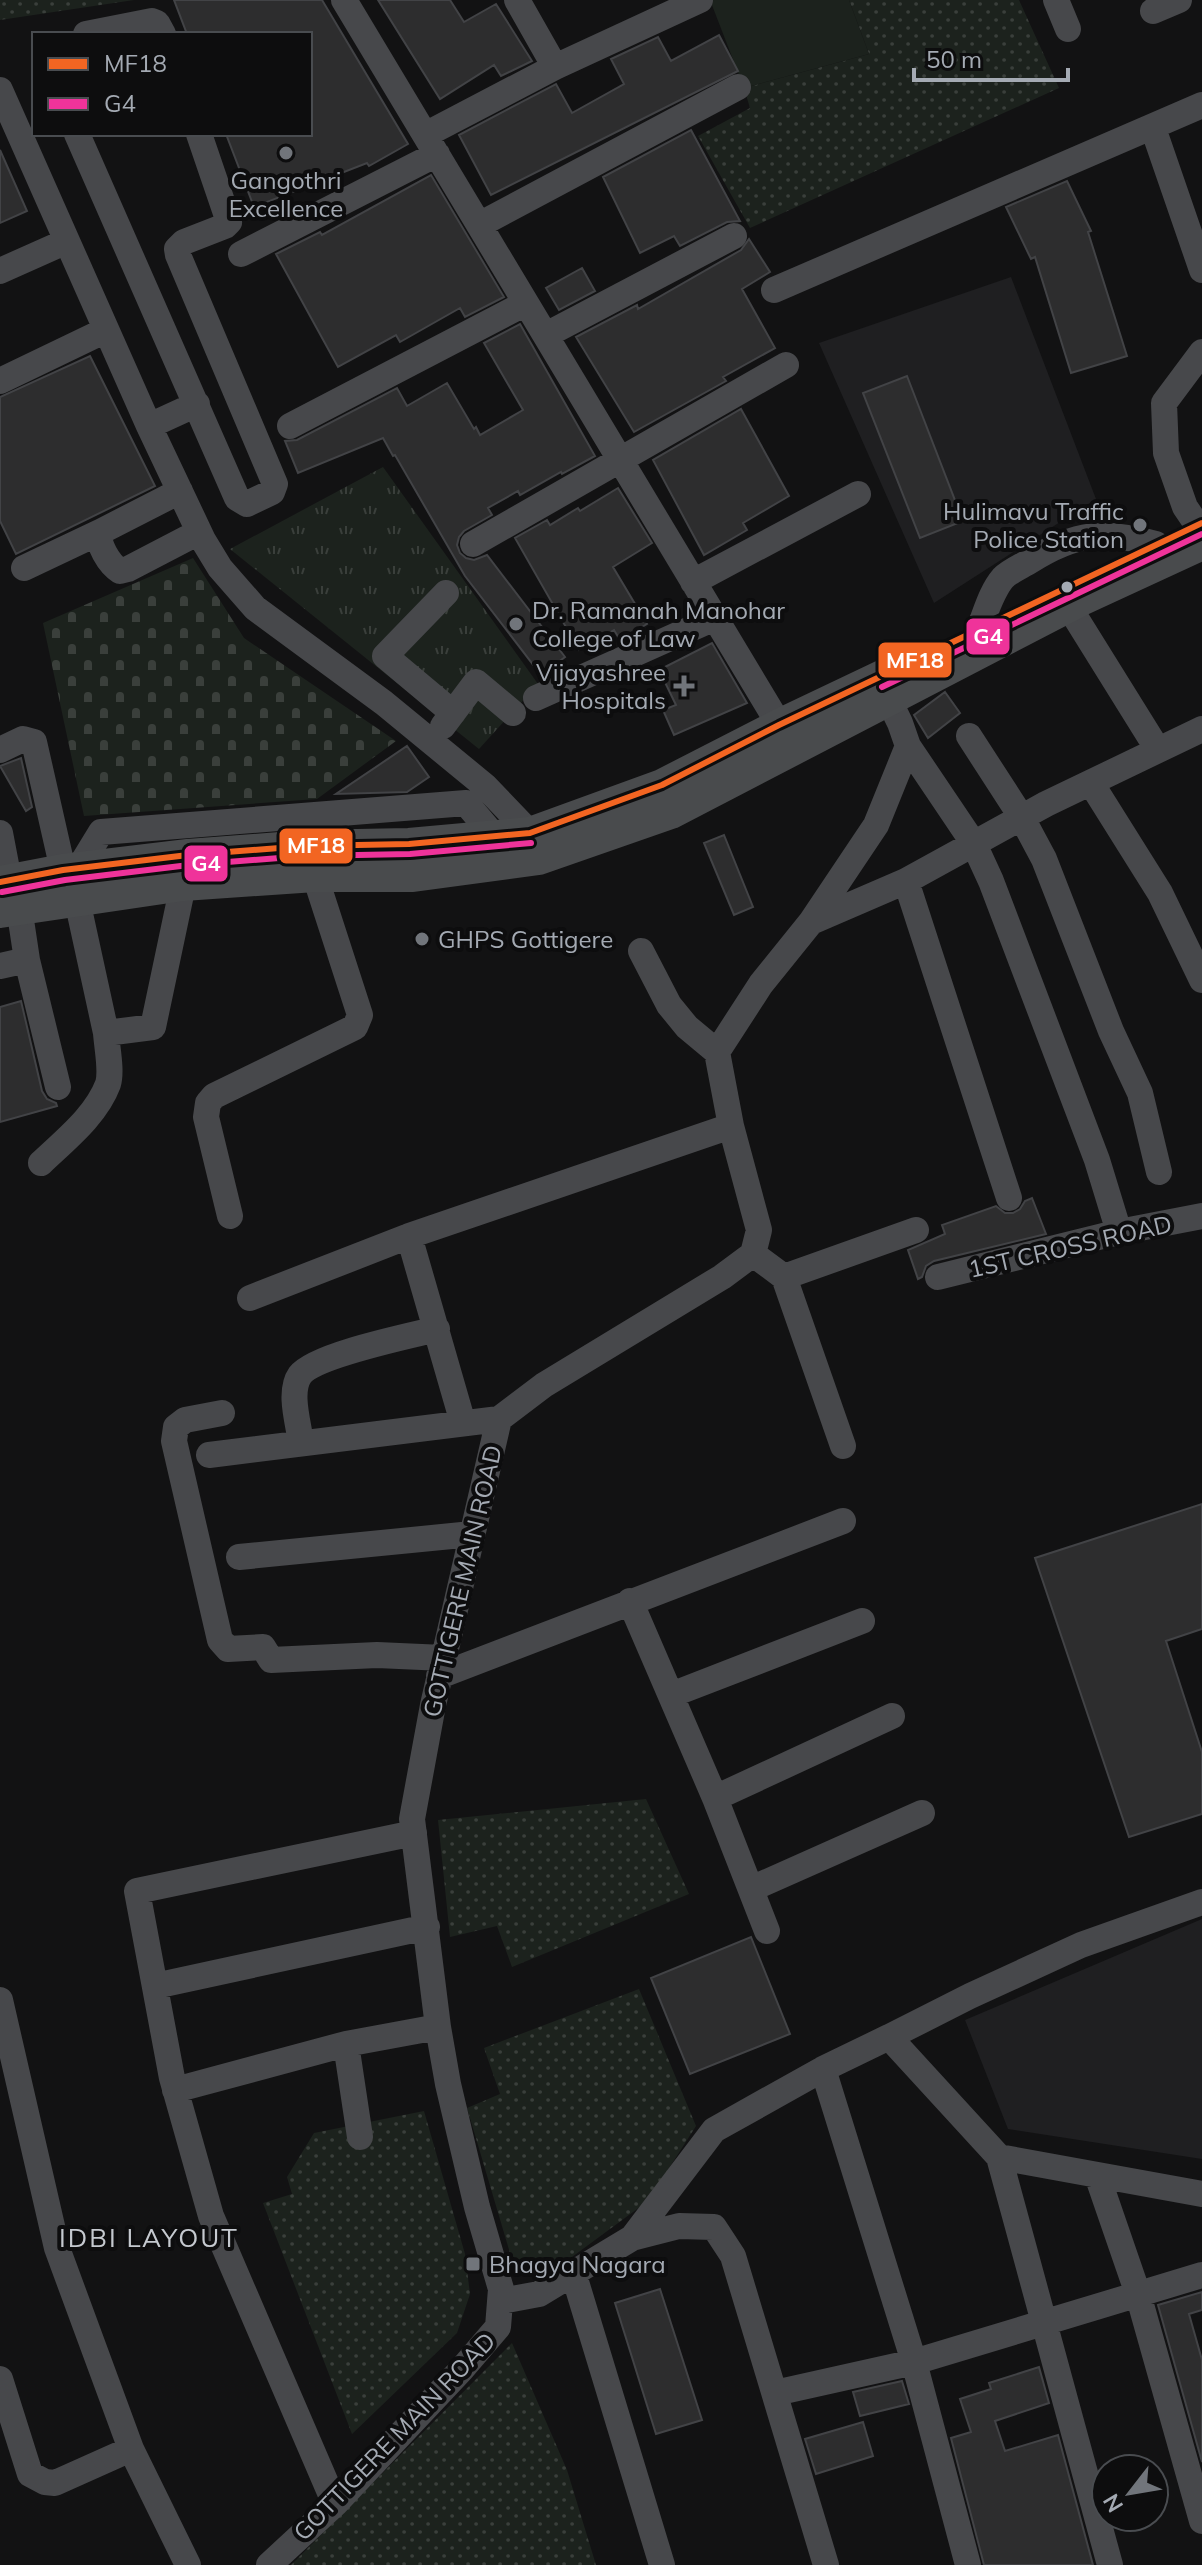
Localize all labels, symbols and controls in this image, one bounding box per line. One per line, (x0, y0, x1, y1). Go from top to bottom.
legend (32, 32, 312, 136)
scale bar (914, 32, 1068, 82)
text: 50 m (926, 44, 982, 74)
text: MF18 (104, 48, 167, 78)
text: G4 (104, 88, 136, 118)
marker: Gangothri Excellence (277, 144, 295, 162)
place label: Gangothri Excellence (229, 165, 343, 223)
place label: Hulimavu Traffic Police Station (943, 496, 1124, 554)
marker: Hulimavu Traffic Police Station (1131, 516, 1149, 534)
unlabelled marker (1059, 579, 1075, 595)
place label: Dr. Ramanah Manohar College of Law (532, 595, 785, 653)
marker: Dr. Ramanah Manohar College of Law (507, 615, 525, 633)
line badge: G4 (965, 617, 1011, 656)
text: G4 (973, 622, 1003, 650)
line badge: MF18 (877, 641, 953, 679)
text: MF18 (886, 646, 944, 674)
place label: Vijayashree Hospitals (536, 657, 666, 715)
marker: Vijayashree Hospitals (673, 675, 695, 697)
line badge: MF18 (278, 827, 354, 865)
text: MF18 (287, 831, 345, 859)
line badge: G4 (183, 844, 229, 883)
text: G4 (191, 849, 221, 877)
place label: GHPS Gottigere (438, 924, 613, 954)
marker: GHPS Gottigere (413, 930, 431, 948)
street label: 1ST CROSS ROAD (965, 1208, 1175, 1284)
street label: GOTTIGERE MAIN ROAD (416, 1442, 508, 1720)
district label: IDBI LAYOUT (59, 2221, 239, 2254)
place label: Bhagya Nagara (489, 2249, 666, 2279)
marker: Bhagya Nagara (464, 2255, 482, 2273)
street label: GOTTIGERE MAIN ROAD (287, 2326, 501, 2546)
north arrow (1090, 2453, 1170, 2533)
text: N (1097, 2489, 1129, 2518)

